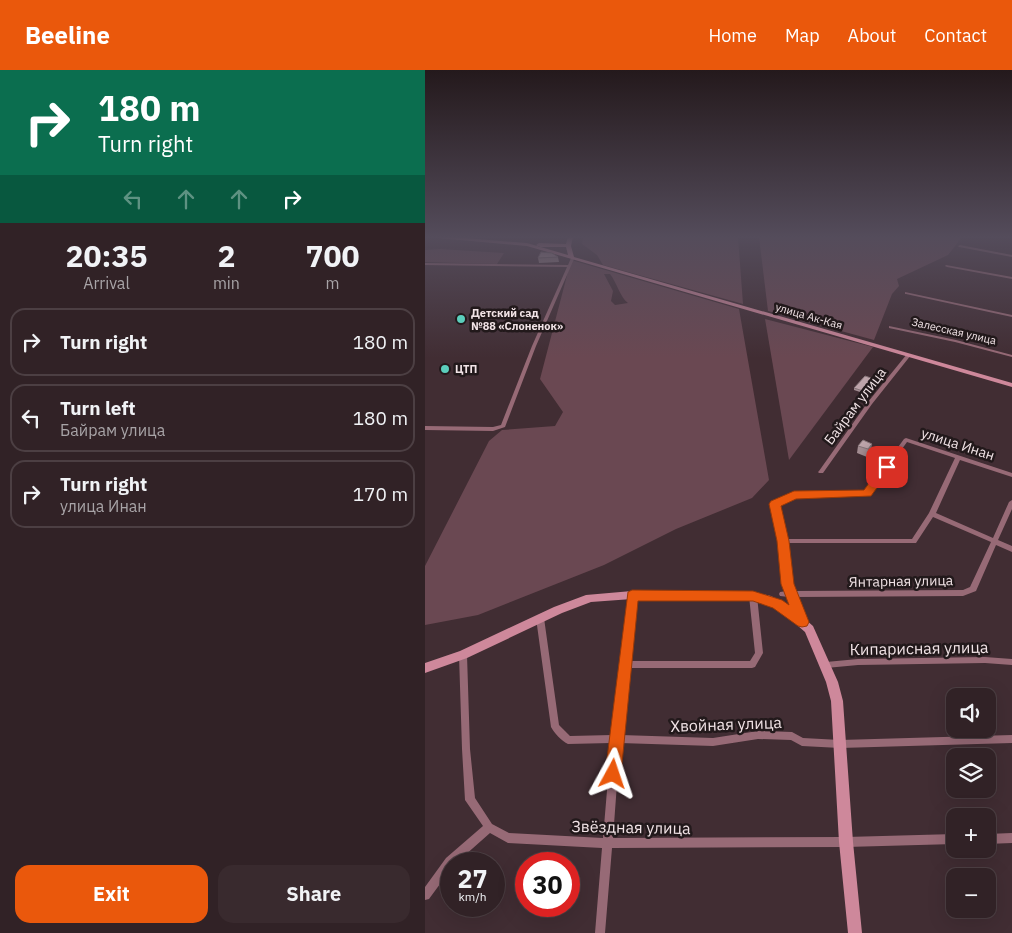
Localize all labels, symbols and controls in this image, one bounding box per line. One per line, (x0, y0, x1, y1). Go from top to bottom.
text: Beeline (25, 19, 110, 51)
text: Home (709, 24, 757, 47)
text: Map (785, 24, 820, 47)
text: About (848, 24, 896, 47)
text: Contact (924, 24, 987, 47)
text: 180 m (98, 85, 201, 131)
icon: right (15, 90, 80, 155)
text: Turn right (98, 129, 193, 158)
icon: left (119, 185, 147, 213)
icon: ahead (172, 185, 200, 213)
icon: ahead (225, 185, 253, 213)
icon: right (278, 185, 306, 213)
text: 20:35 (66, 236, 147, 275)
text: 2 (217, 236, 235, 275)
text: 700 (305, 236, 359, 275)
text: Arrival (83, 273, 130, 293)
text: min (213, 273, 240, 293)
text: m (325, 273, 339, 293)
street label: улица Ак-Кая (774, 300, 844, 332)
place label: Детский сад №88 «Слоненок» (471, 306, 563, 333)
marker: Детский сад №88 «Слоненок» (455, 313, 467, 325)
street label: Залесская улица (910, 314, 998, 348)
icon: right (17, 328, 45, 356)
text: Turn right (60, 330, 147, 354)
text: 180 m (353, 330, 408, 354)
place label: ЦТП (455, 362, 477, 376)
marker: ЦТП (439, 363, 451, 375)
street label: Байрам улица (820, 363, 890, 448)
text: Turn left (60, 396, 136, 420)
icon: left (17, 404, 45, 432)
text: 180 m (353, 406, 408, 430)
text: Байрам улица (60, 420, 165, 440)
street label: улица Инан (919, 424, 997, 464)
pin (866, 446, 908, 488)
icon: arrive (873, 453, 901, 481)
text: Turn right (60, 472, 147, 496)
icon: right (17, 480, 45, 508)
text: 170 m (353, 482, 408, 506)
text: улица Инан (60, 496, 147, 516)
street label: Янтарная улица (849, 571, 954, 591)
street label: Кипарисная улица (849, 637, 989, 659)
map controls (946, 688, 996, 918)
button: sound (946, 688, 996, 738)
street label: Хвойная улица (670, 712, 783, 736)
position arrow (586, 747, 638, 799)
button: layers (946, 748, 996, 798)
button: + (946, 808, 996, 858)
street label: Звёздная улица (571, 816, 691, 838)
speed limit sign: 30 (515, 852, 580, 917)
text: 27 (457, 862, 488, 895)
button: Exit (15, 865, 208, 923)
button: Share (218, 865, 410, 923)
button: − (946, 868, 996, 918)
text: km/h (458, 889, 487, 904)

